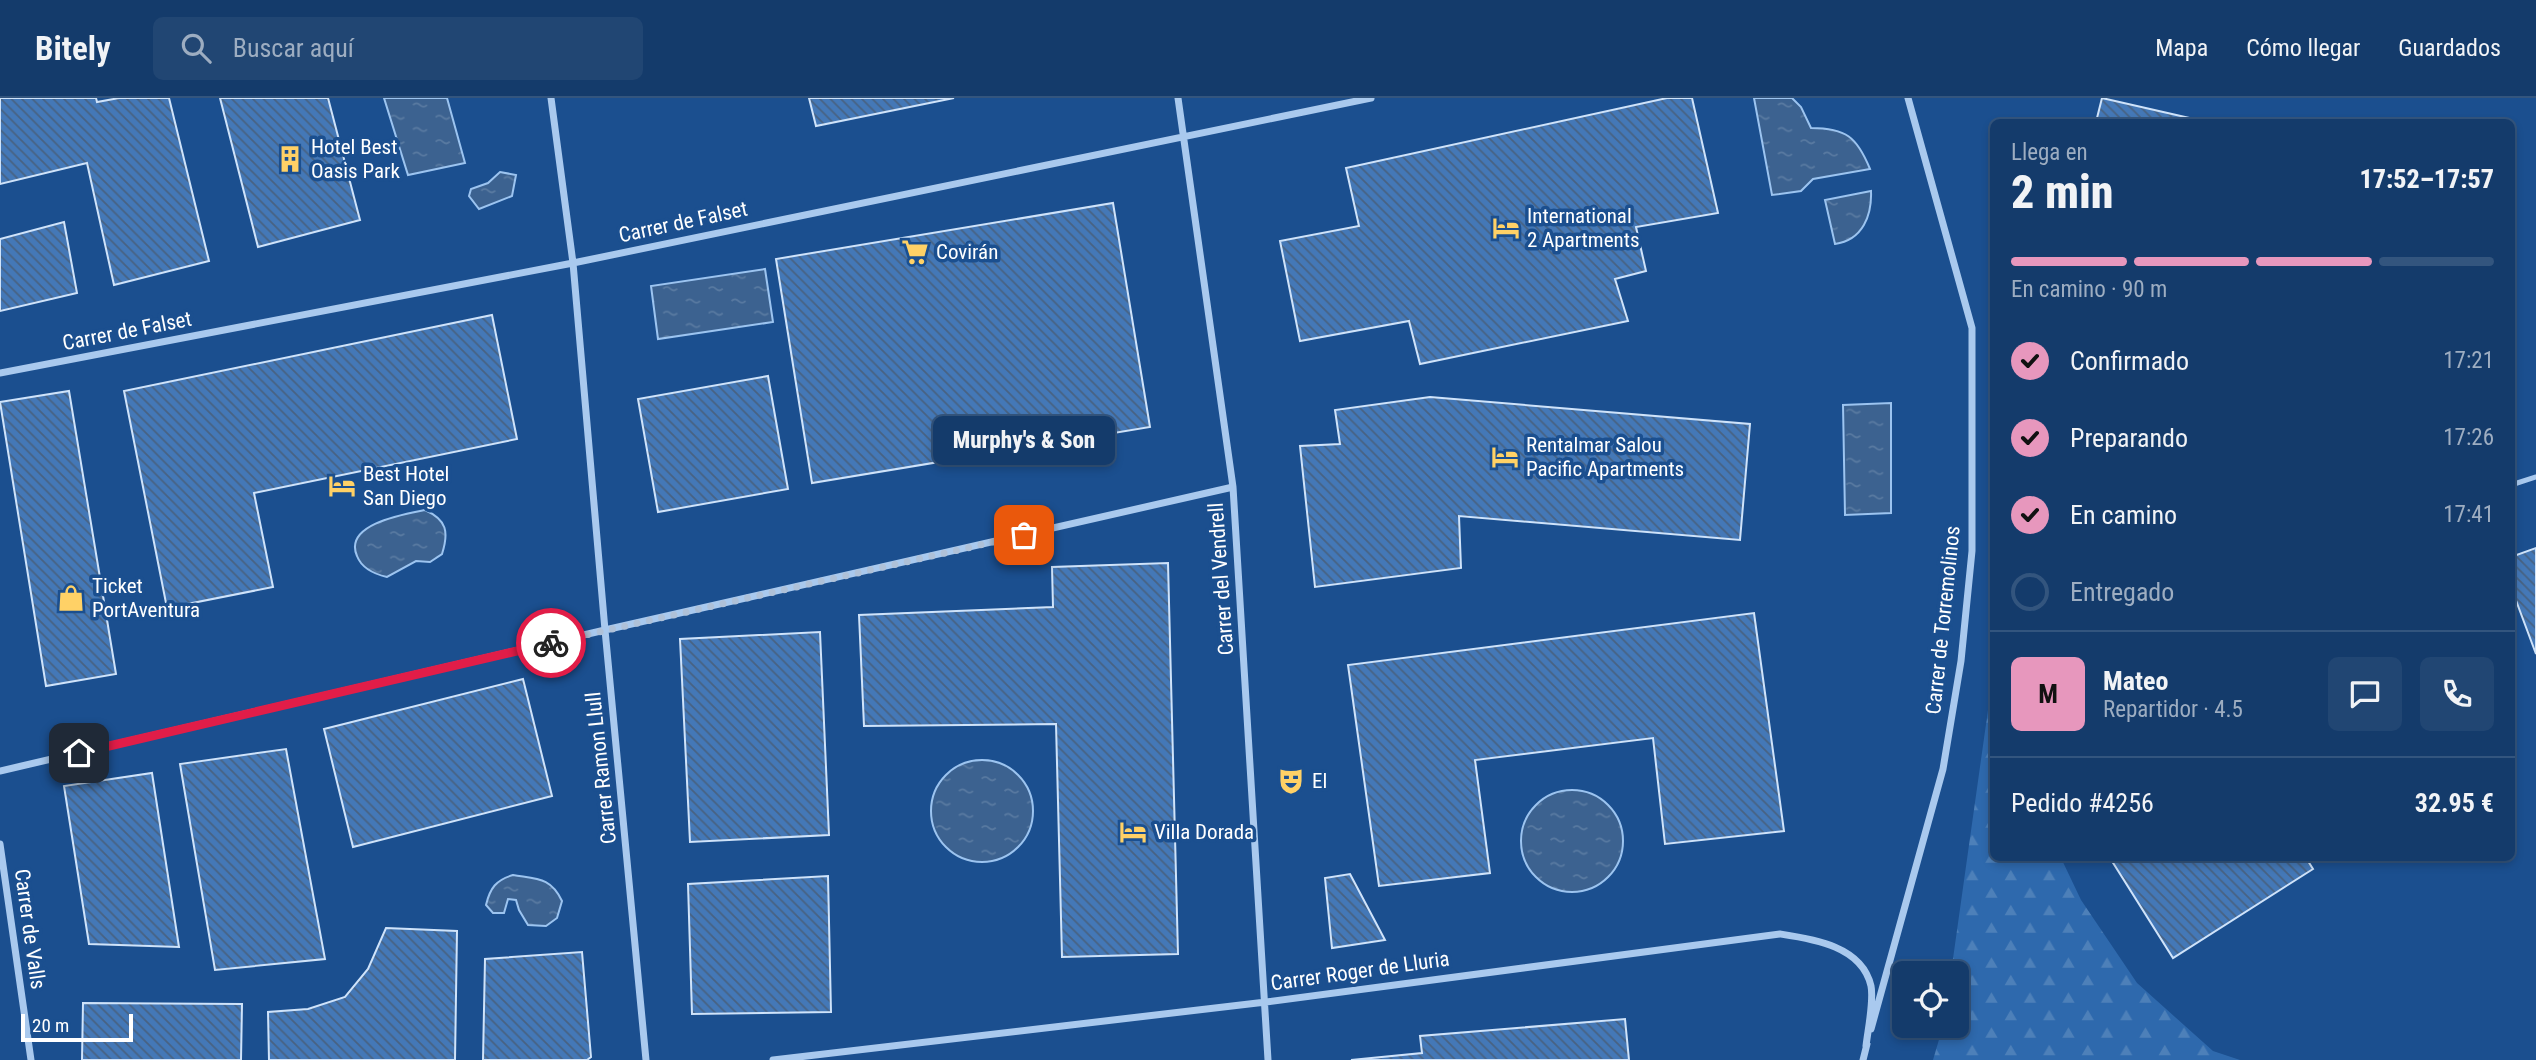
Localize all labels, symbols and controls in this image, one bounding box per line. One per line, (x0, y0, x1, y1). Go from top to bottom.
search box (153, 17, 643, 80)
text: Bitely (35, 29, 111, 68)
icon: search (177, 29, 215, 67)
text: Buscar aquí (233, 33, 354, 63)
text: Mapa (2155, 34, 2208, 62)
text: Cómo llegar (2246, 34, 2360, 62)
text: Guardados (2398, 34, 2501, 62)
place label: Hotel Best Oasis Park (311, 135, 400, 183)
text: Llega en (2011, 139, 2088, 166)
building icon: Hotel Best Oasis Park (275, 144, 305, 174)
text: 17:52–17:57 (2360, 164, 2494, 194)
text: 2 min (2011, 165, 2114, 219)
street label: Carrer de Falset (616, 197, 750, 247)
place label: International 2 Apartments (1527, 204, 1639, 252)
hotel icon: International 2 Apartments (1491, 213, 1521, 243)
supermarket icon: Covirán (900, 237, 930, 267)
place label: Covirán (936, 240, 998, 264)
text: En camino · 90 m (2011, 276, 2167, 303)
street label: Carrer de Falset (60, 307, 194, 355)
icon: check (2011, 342, 2049, 380)
text: Confirmado (2070, 346, 2189, 376)
text: 17:21 (2443, 347, 2494, 374)
callout: Murphy's & Son (933, 416, 1115, 465)
icon: check (2011, 419, 2049, 457)
text: Preparando (2070, 423, 2188, 453)
text: 17:26 (2443, 424, 2494, 451)
text: Murphy's & Son (953, 427, 1095, 454)
place label: Rentalmar Salou Pacific Apartments (1526, 433, 1684, 481)
hotel icon: Rentalmar Salou Pacific Apartments (1490, 442, 1520, 472)
place label: Best Hotel San Diego (363, 462, 449, 510)
hotel icon: Best Hotel San Diego (327, 471, 357, 501)
icon: check (2011, 496, 2049, 534)
text: En camino (2070, 500, 2177, 530)
text: 17:41 (2443, 501, 2494, 528)
street label: Carrer del Vendrell (1204, 502, 1238, 656)
pin (994, 505, 1054, 565)
icon: bag (1005, 516, 1043, 554)
street label: Carrer de Torremolinos (1921, 525, 1965, 715)
place label: Ticket PortAventura (92, 574, 200, 622)
text: Entregado (2070, 577, 2174, 607)
shop icon: Ticket PortAventura (56, 583, 86, 613)
courier (516, 608, 586, 678)
icon: bike (532, 624, 570, 662)
button: chat (2328, 657, 2402, 731)
button: phone (2420, 657, 2494, 731)
text: Mateo (2103, 666, 2168, 696)
text: M (2038, 679, 2058, 709)
street label: Carrer Ramon Llull (581, 691, 621, 845)
text: Repartidor · 4.5 (2103, 696, 2243, 723)
pin (49, 723, 109, 783)
icon: home (60, 734, 98, 772)
theatre icon: El (1276, 766, 1306, 796)
place label: El (1312, 769, 1327, 793)
text: Pedido #4256 (2011, 788, 2154, 818)
text: 32.95 € (2415, 788, 2494, 818)
hotel icon: Villa Dorada (1118, 817, 1148, 847)
place label: Villa Dorada (1154, 820, 1254, 844)
street label: Carrer de Valls (10, 867, 50, 991)
street label: Carrer Roger de Lluria (1269, 947, 1451, 995)
map controls (1892, 961, 1969, 1038)
button: locate (1892, 961, 1969, 1038)
scale bar (21, 1011, 133, 1043)
text: 20 m (32, 1014, 69, 1037)

